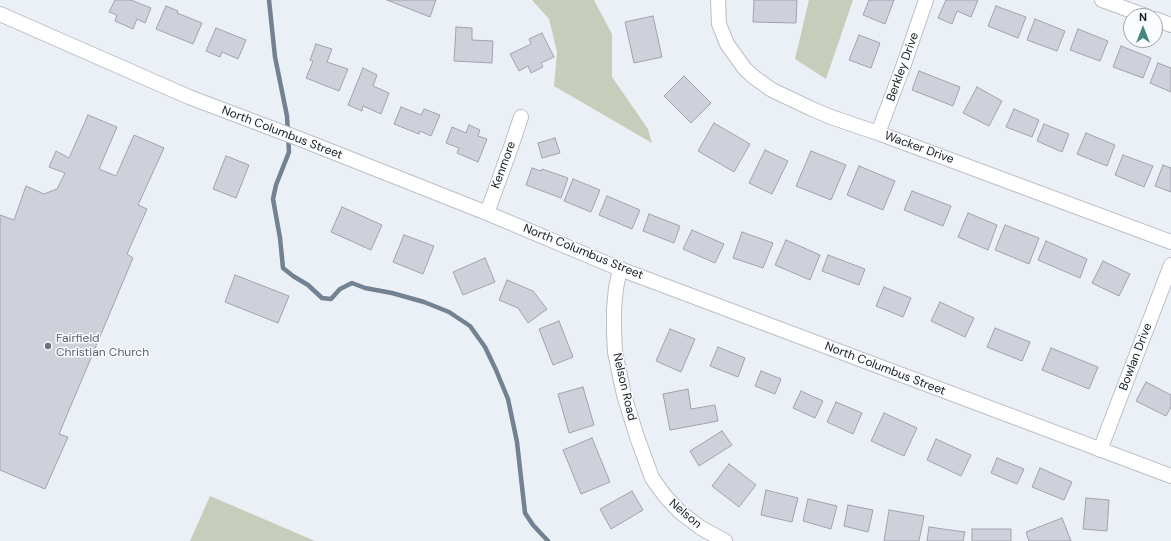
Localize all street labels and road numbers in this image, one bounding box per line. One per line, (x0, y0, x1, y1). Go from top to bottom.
street label: Berkley Drive (884, 31, 922, 103)
street label: North Columbus Street (220, 103, 344, 163)
street label: Wacker Drive (882, 129, 956, 167)
street label: Kenmore (489, 139, 519, 191)
street label: North Columbus Street (521, 221, 645, 283)
street label: Bowlan Drive (1117, 321, 1155, 393)
street label: North Columbus Street (823, 339, 947, 399)
street label: Nelson Road (609, 352, 639, 422)
street label: Nelson (666, 496, 704, 532)

